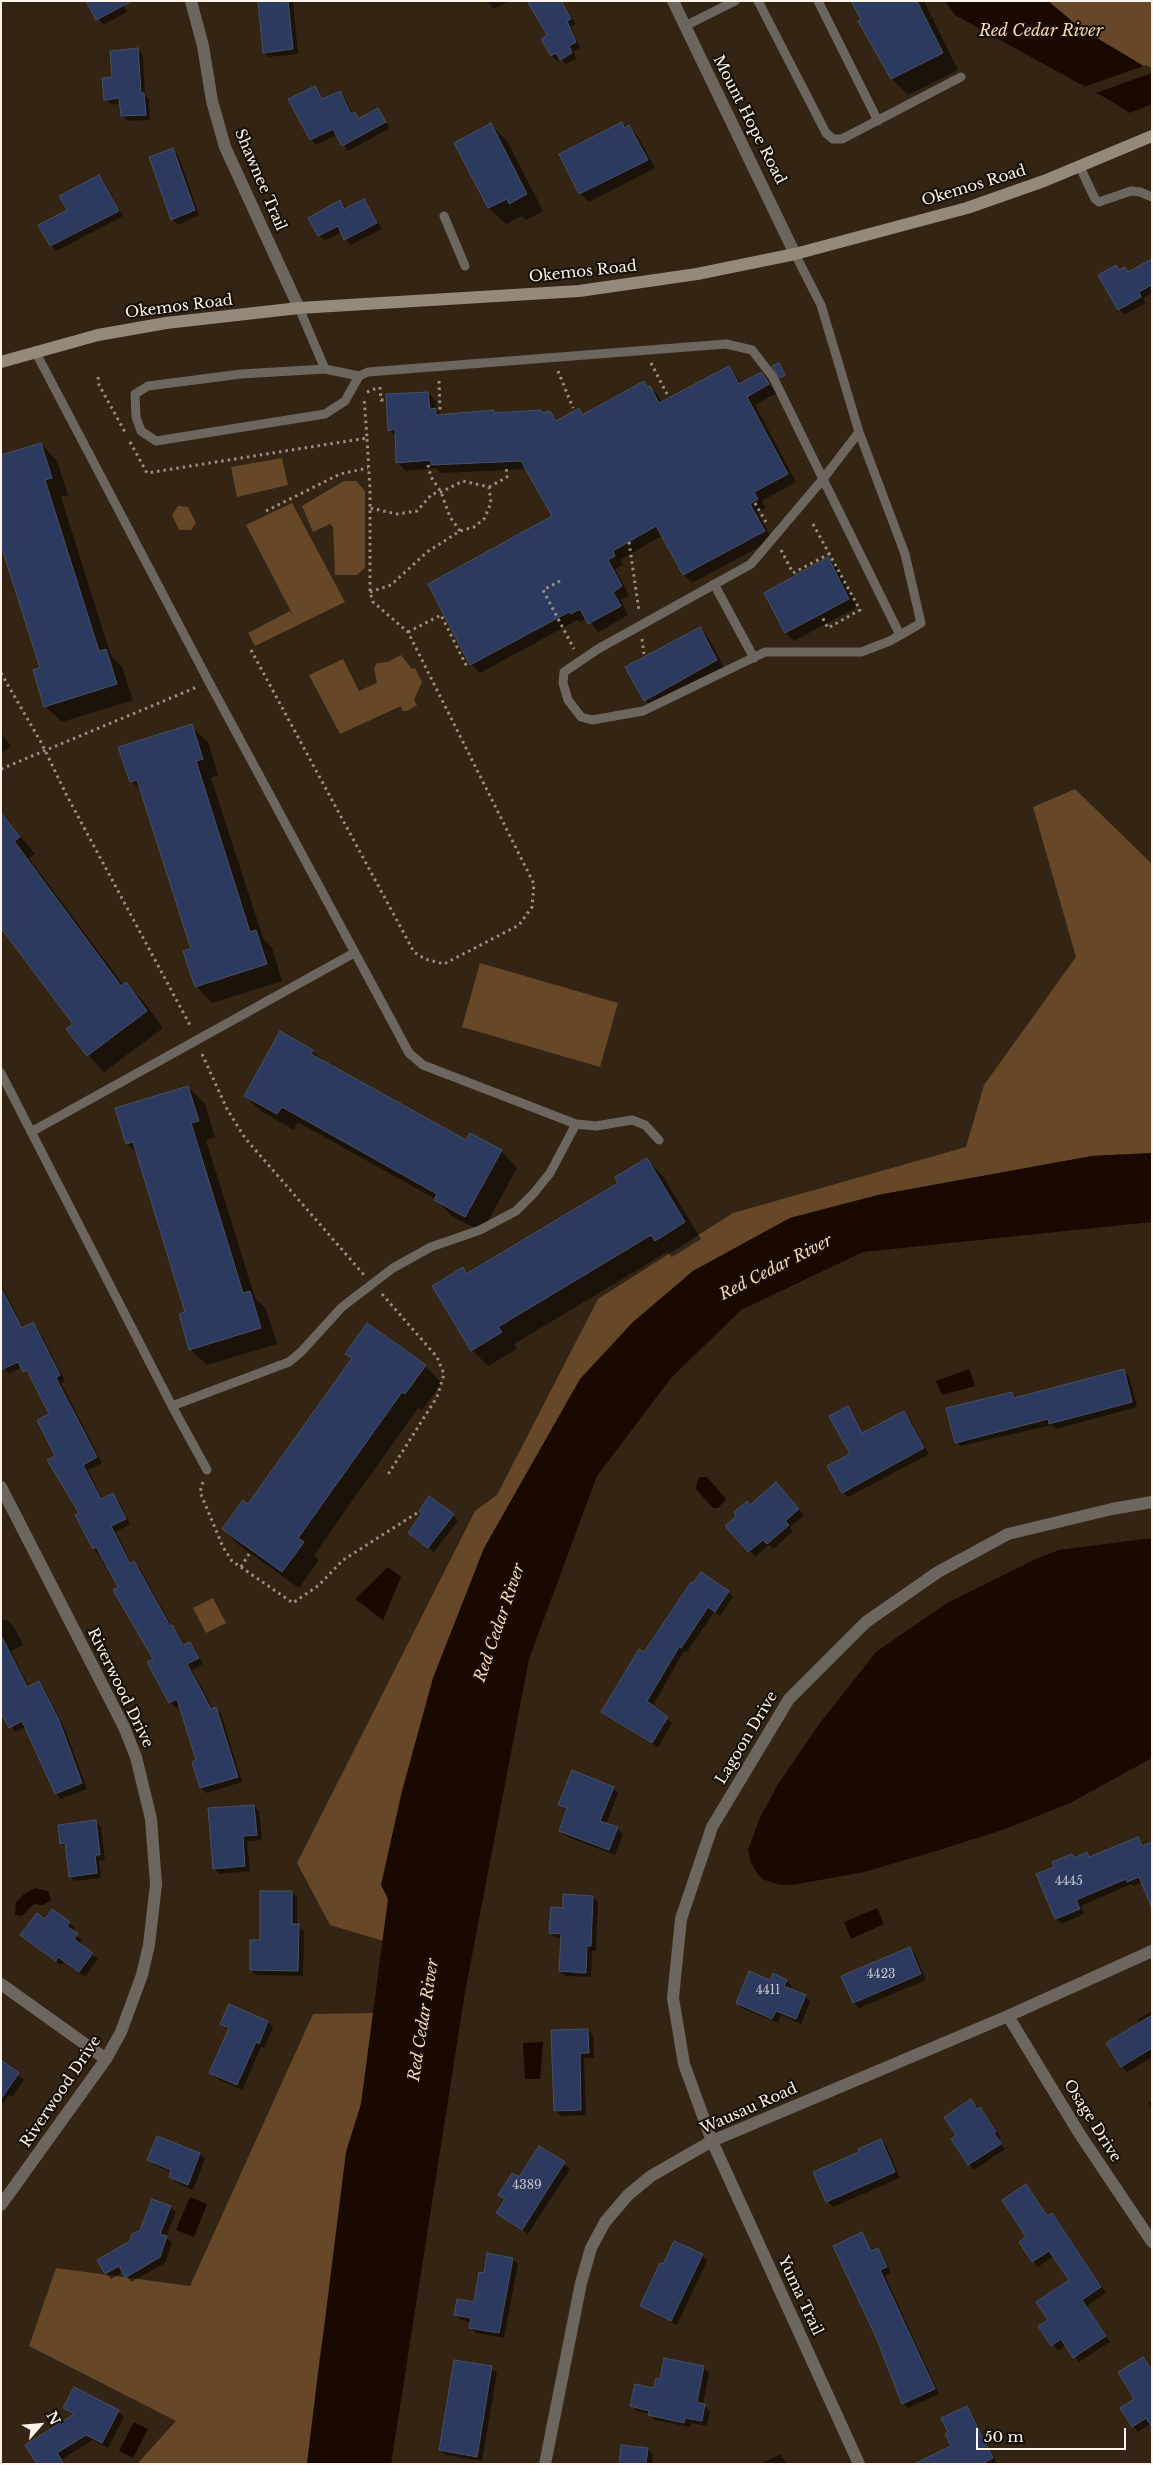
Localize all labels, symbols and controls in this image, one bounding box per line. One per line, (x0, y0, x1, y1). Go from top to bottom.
water label: Red Cedar River (979, 21, 1103, 41)
street label: Mount Hope Road (709, 52, 789, 188)
street label: Shawnee Trail (230, 126, 290, 234)
street label: Okemos Road (920, 162, 1028, 210)
street label: Okemos Road (528, 257, 638, 287)
street label: Okemos Road (124, 291, 234, 323)
water label: Red Cedar River (716, 1231, 836, 1305)
water label: Red Cedar River (471, 1561, 529, 1685)
street label: Riverwood Drive (83, 1625, 157, 1751)
street label: Lagoon Drive (712, 1688, 782, 1788)
house number: 4445 (1055, 1875, 1083, 1889)
water label: Red Cedar River (405, 1957, 443, 2083)
house number: 4423 (867, 1968, 895, 1982)
house number: 4411 (756, 1984, 780, 1998)
street label: Riverwood Drive (17, 2033, 105, 2151)
street label: Osage Drive (1059, 2076, 1125, 2166)
street label: Wausau Road (698, 2080, 800, 2138)
house number: 4389 (512, 2179, 542, 2193)
street label: Yuma Trail (774, 2254, 826, 2338)
north arrow (15, 2400, 65, 2450)
text: N (42, 2408, 64, 2428)
scale bar (978, 2418, 1128, 2450)
text: 50 m (984, 2427, 1024, 2446)

